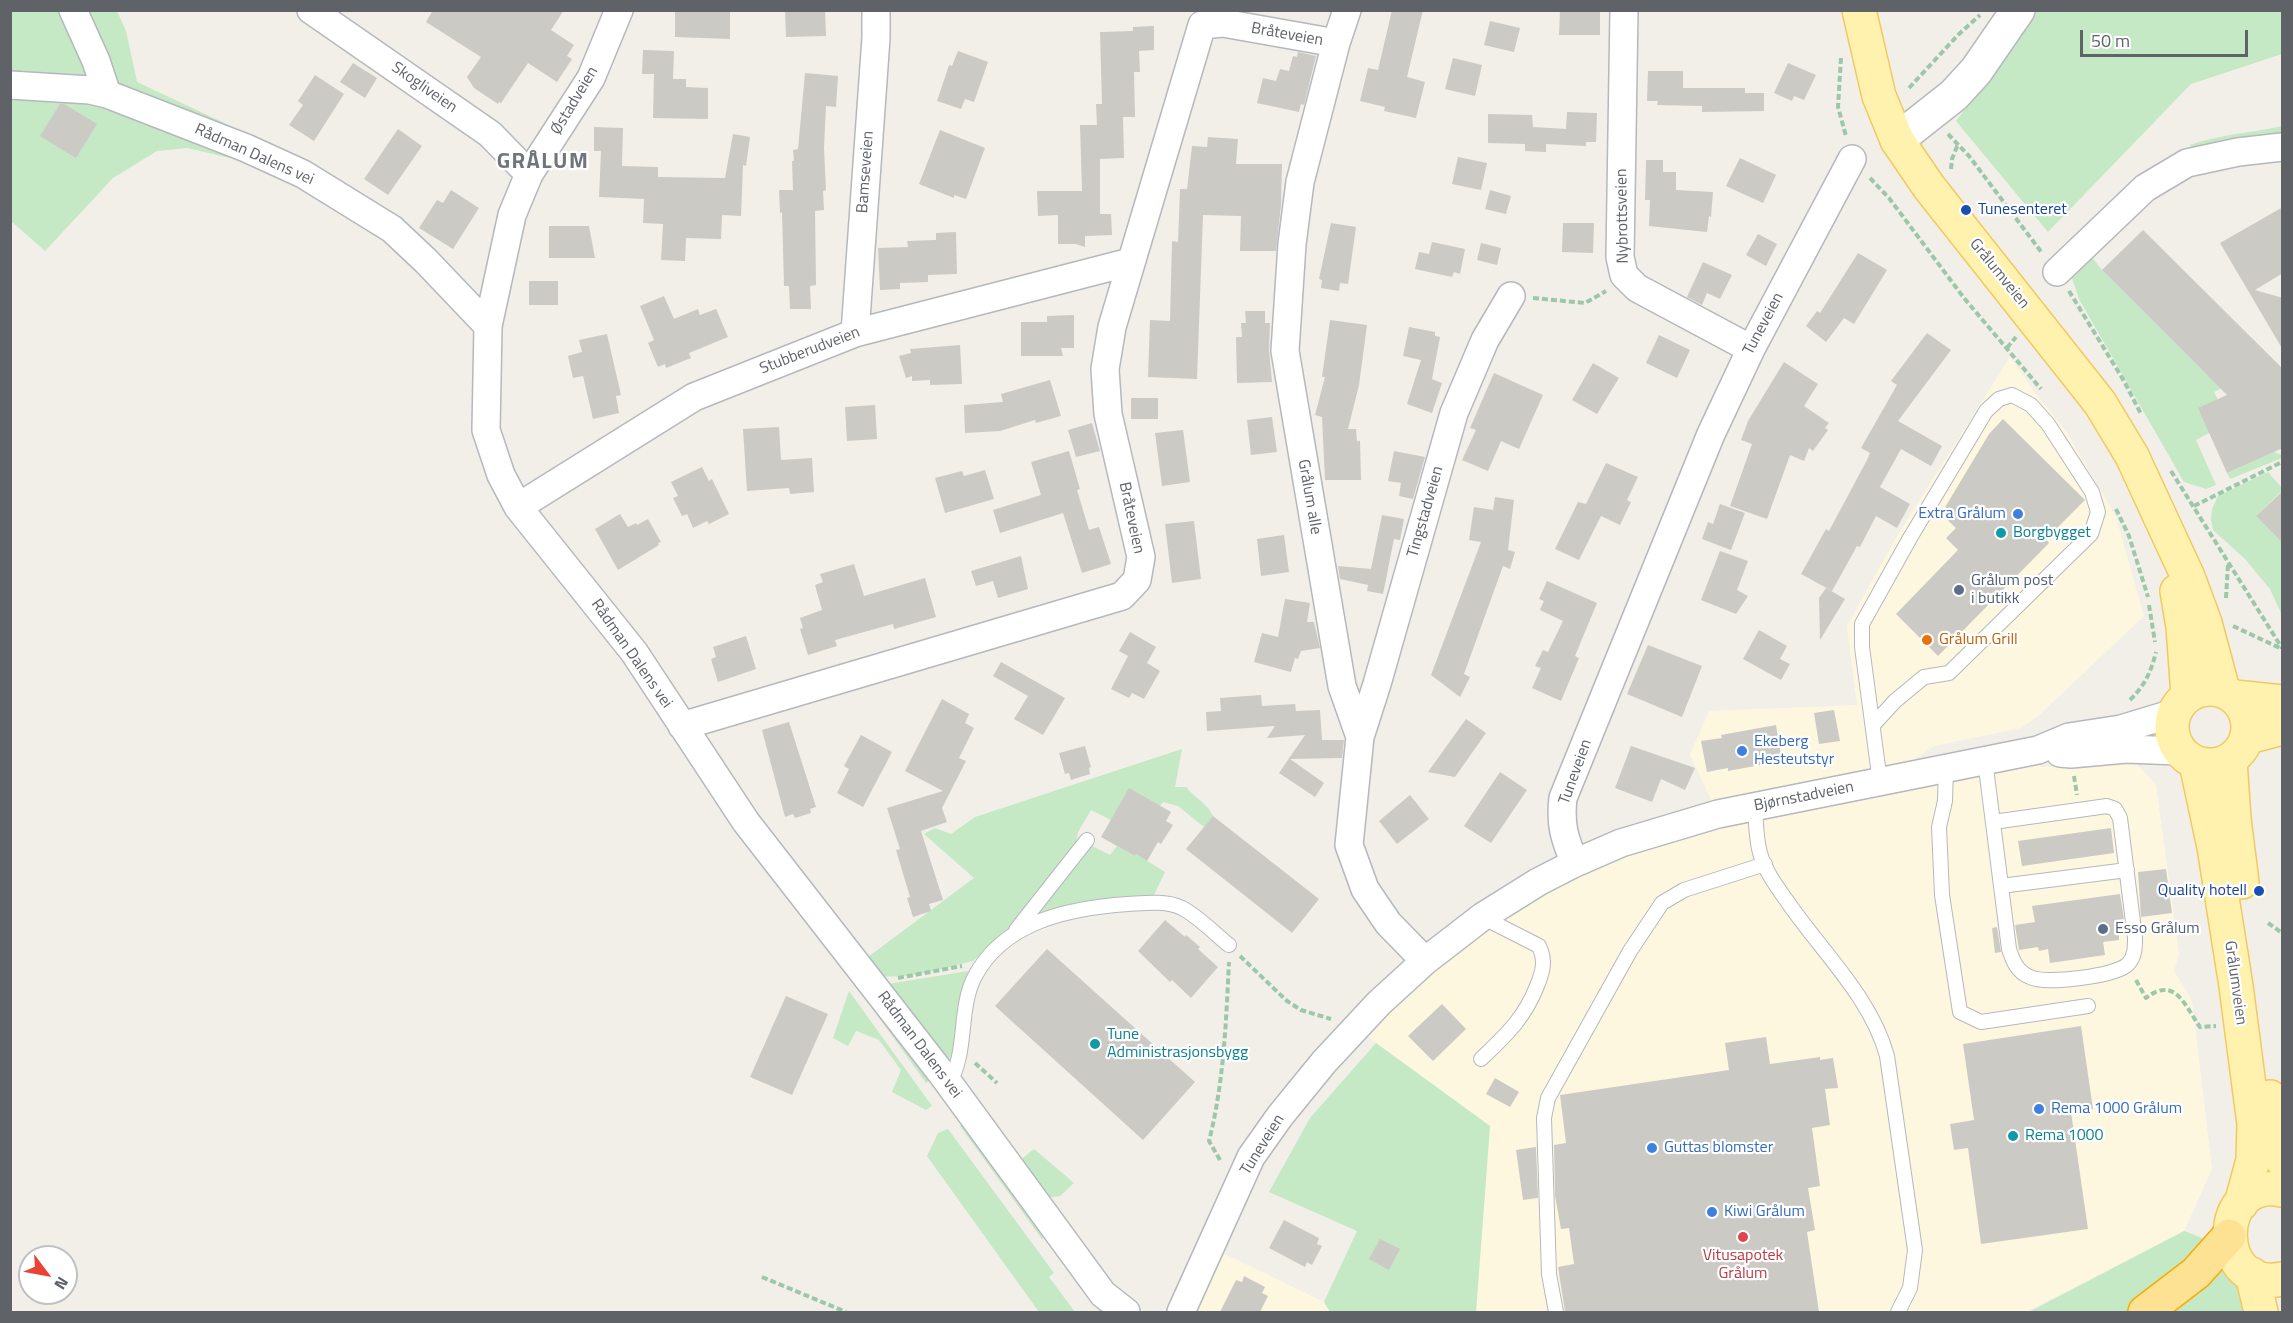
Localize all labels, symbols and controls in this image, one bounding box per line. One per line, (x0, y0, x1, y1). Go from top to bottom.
scale bar (2083, 18, 2251, 56)
street label: Bråteveien (1249, 19, 1325, 51)
text: 50 m (2091, 27, 2130, 54)
street label: Skogliveien (387, 58, 461, 118)
street label: Østadveien (547, 64, 603, 138)
street label: Rådman Dalens vei (191, 120, 317, 190)
street label: Bamseveien (854, 130, 878, 214)
district label: GRÅLUM (497, 150, 589, 176)
street label: Nybrottsveien (1613, 168, 1633, 264)
place label: Tunesenteret (1978, 200, 2067, 220)
marker: Tunesenteret (1959, 203, 1973, 217)
street label: Grålumveien (1965, 235, 2033, 313)
street label: Tuneveien (1740, 290, 1788, 358)
street label: Stubberudveien (757, 323, 863, 379)
street label: Grålum alle (1293, 458, 1325, 536)
street label: Tingstadveien (1404, 464, 1448, 560)
street label: Bråteveien (1114, 480, 1148, 556)
place label: Extra Grålum (1918, 504, 2006, 524)
marker: Extra Grålum (2011, 507, 2025, 521)
place label: Borgbygget (2013, 523, 2091, 543)
marker: Borgbygget (1994, 526, 2008, 540)
place label: Grålum post i butikk (1971, 571, 2053, 609)
marker: Grålum post i butikk (1952, 583, 1966, 597)
street label: Rådman Dalens vei (586, 596, 676, 712)
place label: Grålum Grill (1939, 630, 2018, 650)
marker: Grålum Grill (1920, 633, 1934, 647)
place label: Ekeberg Hesteutstyr (1754, 732, 1834, 770)
street label: Tuneveien (1555, 737, 1597, 807)
marker: Ekeberg Hesteutstyr (1735, 744, 1749, 758)
street label: Bjørnstadveien (1752, 778, 1856, 816)
place label: Quality hotell (2158, 881, 2247, 901)
marker: Quality hotell (2252, 884, 2266, 898)
place label: Esso Grålum (2115, 919, 2200, 939)
marker: Esso Grålum (2096, 922, 2110, 936)
street label: Grålumveien (2220, 940, 2250, 1026)
street label: Rådman Dalens vei (873, 988, 965, 1102)
place label: Tune Administrasjonsbygg (1107, 1025, 1248, 1063)
marker: Tune Administrasjonsbygg (1088, 1037, 1102, 1051)
place label: Rema 1000 Grålum (2051, 1099, 2182, 1119)
marker: Rema 1000 Grålum (2032, 1102, 2046, 1116)
street label: Tuneveien (1237, 1111, 1289, 1179)
place label: Rema 1000 (2025, 1126, 2104, 1146)
marker: Rema 1000 (2006, 1129, 2020, 1143)
place label: Guttas blomster (1664, 1138, 1773, 1158)
marker: Guttas blomster (1645, 1141, 1659, 1155)
place label: Kiwi Grålum (1724, 1202, 1805, 1222)
marker: Kiwi Grålum (1705, 1205, 1719, 1219)
marker: Vitusapotek Grålum (1736, 1230, 1750, 1244)
north arrow (18, 1245, 78, 1305)
place label: Vitusapotek Grålum (1703, 1246, 1783, 1284)
text: N (48, 1272, 75, 1295)

